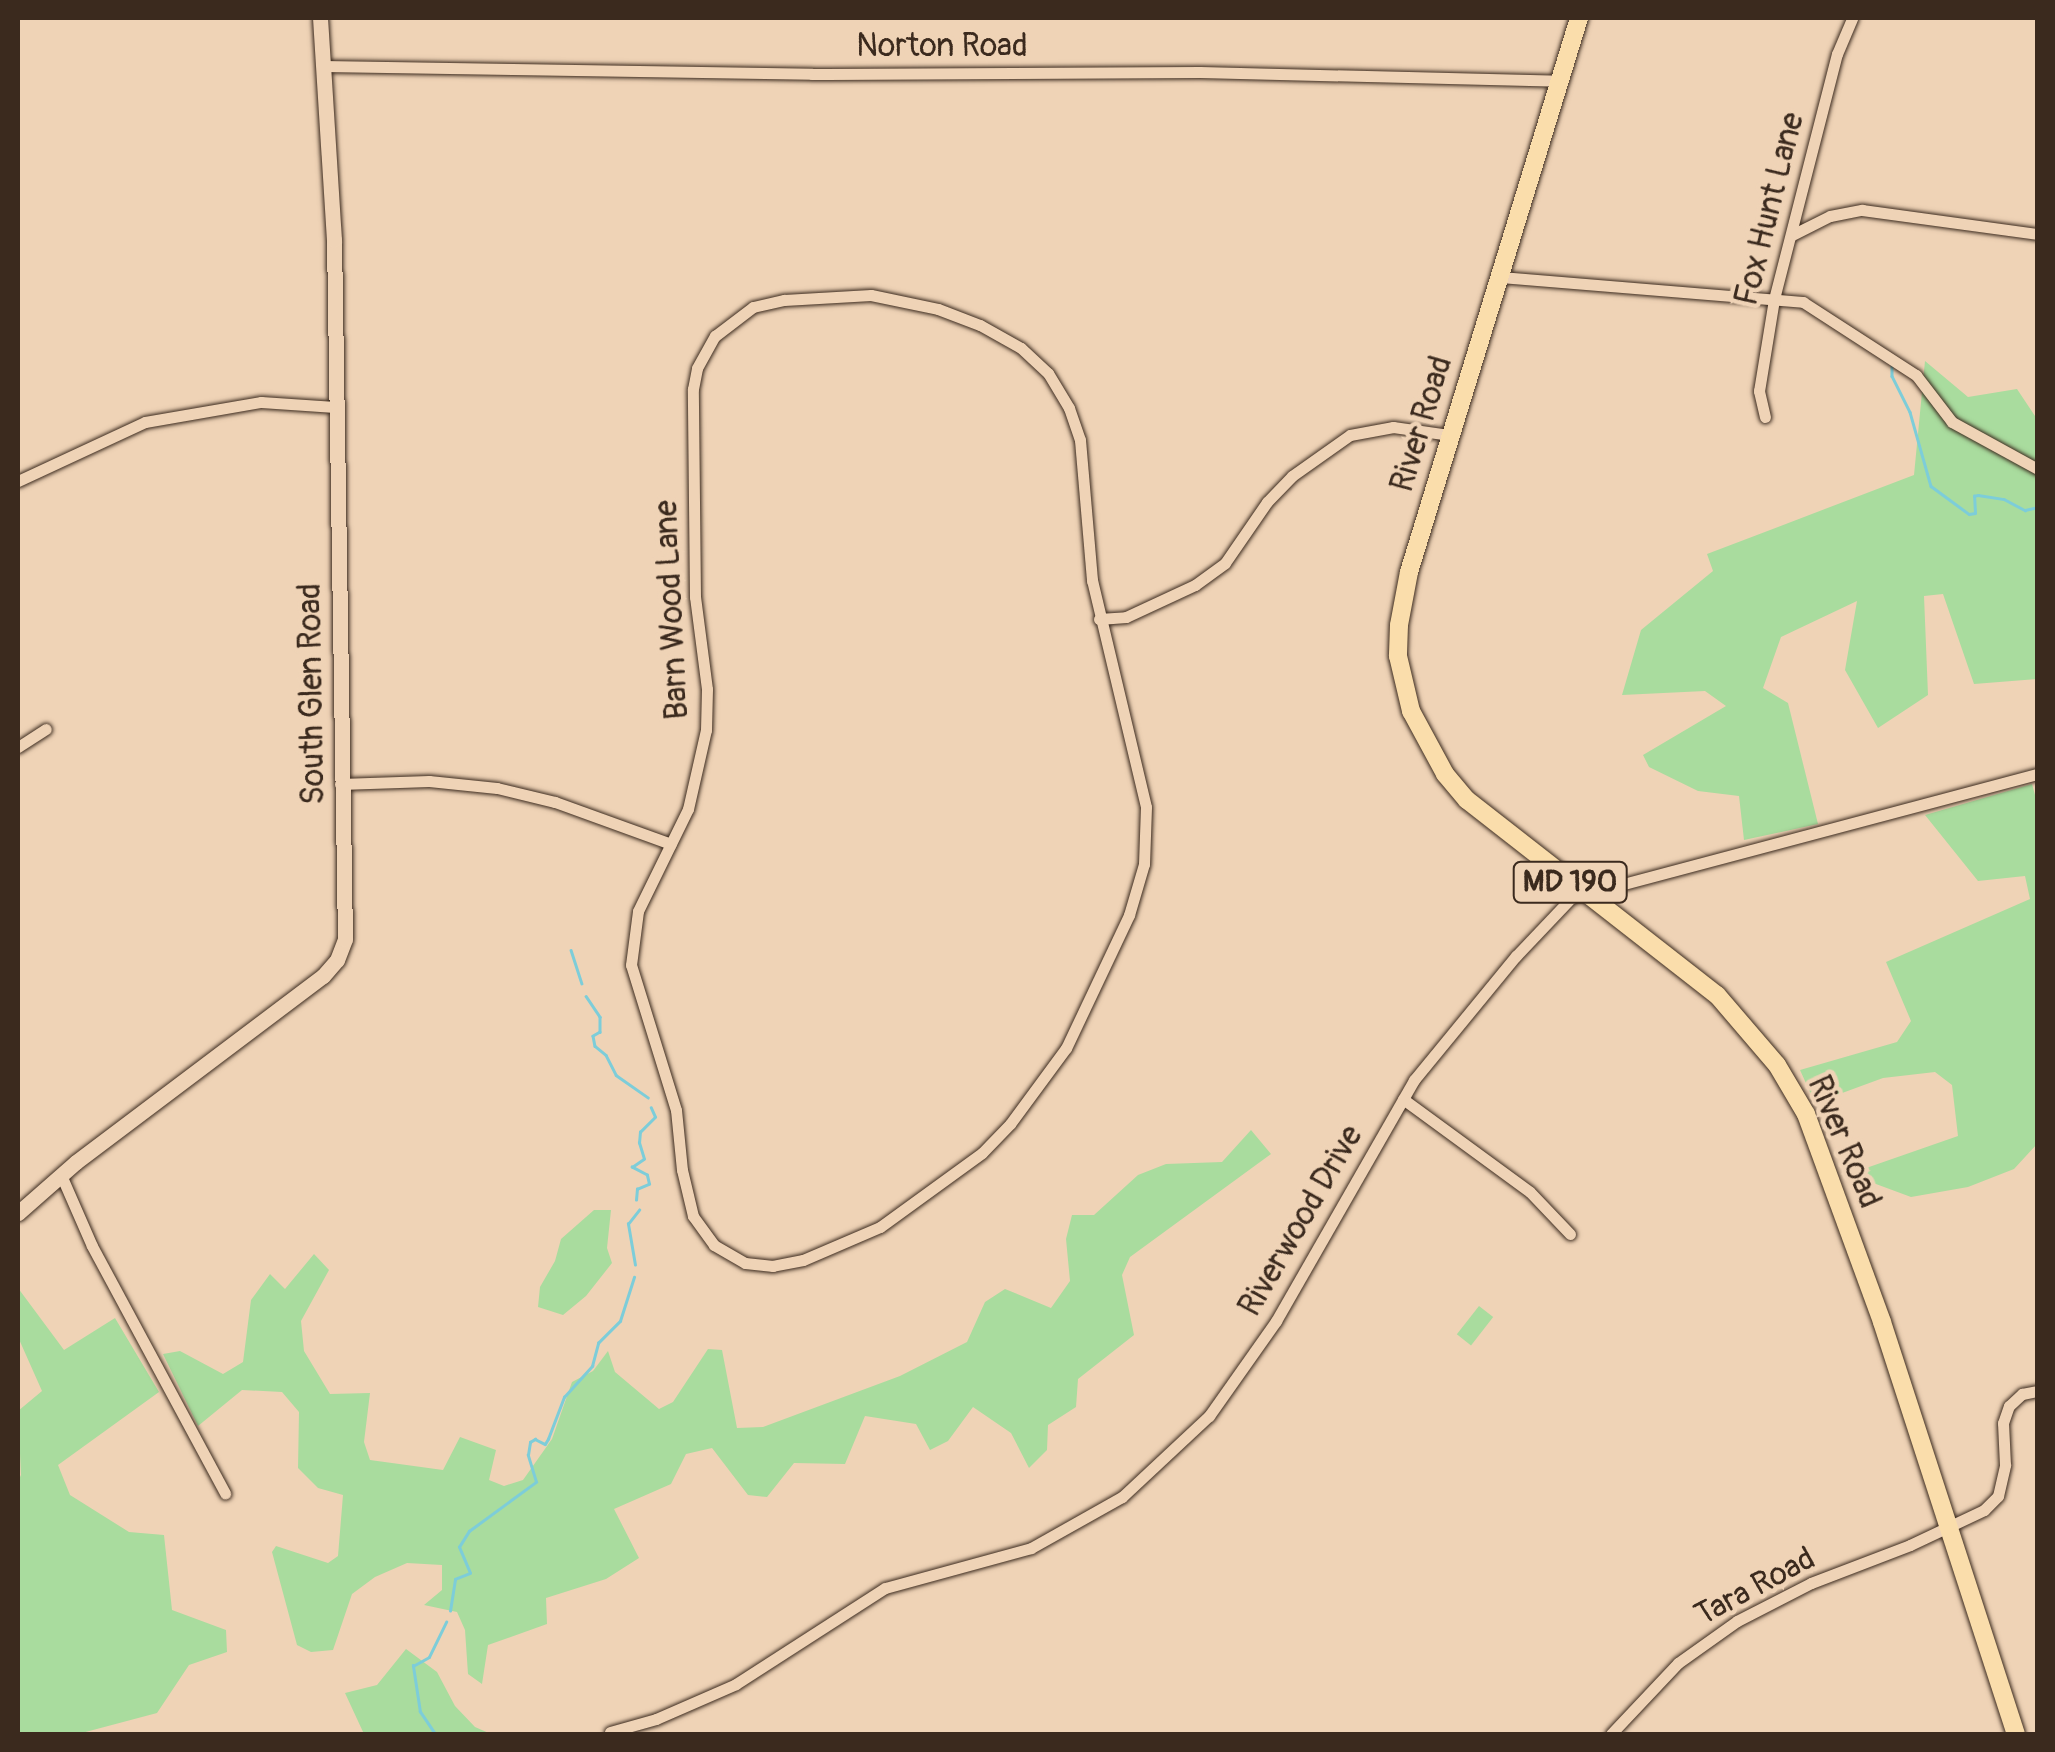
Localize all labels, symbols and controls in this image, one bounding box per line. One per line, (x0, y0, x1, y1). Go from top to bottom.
street label: Norton Road (856, 27, 1028, 65)
street label: Fox Hunt Lane (1728, 109, 1812, 309)
street label: River Road (1383, 351, 1461, 497)
street label: Barn Wood Lane (647, 499, 697, 721)
street label: South Glen Road (291, 583, 333, 805)
road number: MD 190 (1512, 857, 1628, 907)
street label: River Road (1799, 1070, 1889, 1214)
street label: Riverwood Drive (1231, 1119, 1371, 1323)
street label: Tara Road (1688, 1539, 1822, 1635)

